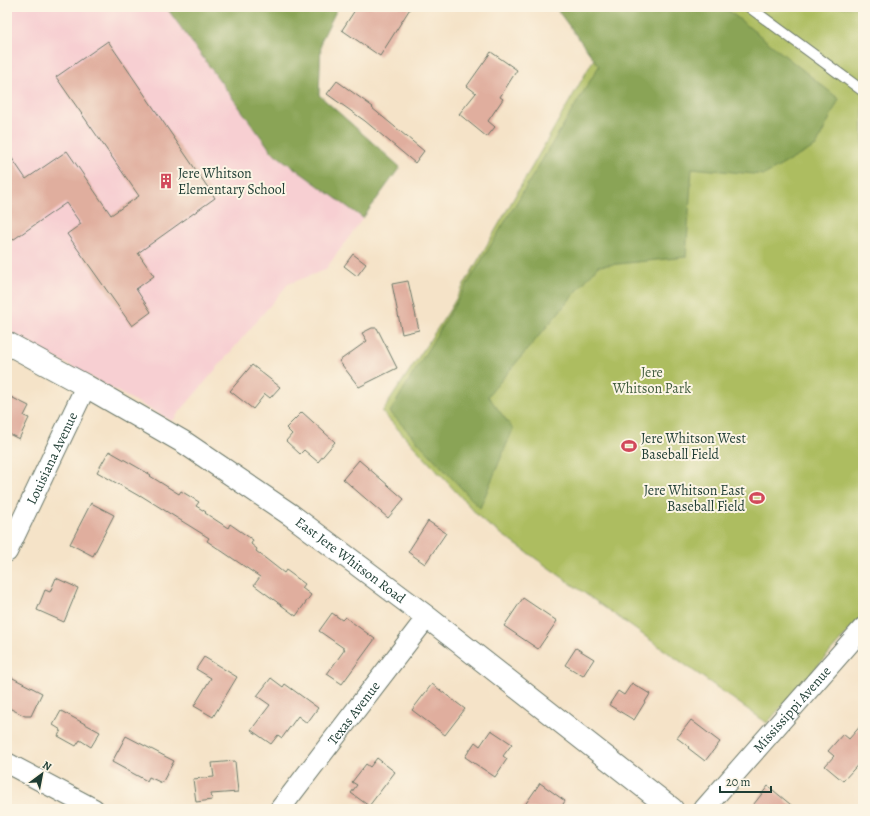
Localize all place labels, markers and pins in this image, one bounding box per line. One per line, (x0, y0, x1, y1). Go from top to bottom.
place label: Jere Whitson Elementary School (178, 164, 286, 199)
building icon: Jere Whitson Elementary School (157, 172, 175, 190)
place label: Jere Whitson West Baseball Field (641, 429, 746, 464)
sports icon: Jere Whitson West Baseball Field (620, 437, 638, 455)
place label: Jere Whitson East Baseball Field (644, 481, 745, 516)
sports icon: Jere Whitson East Baseball Field (748, 489, 766, 507)

